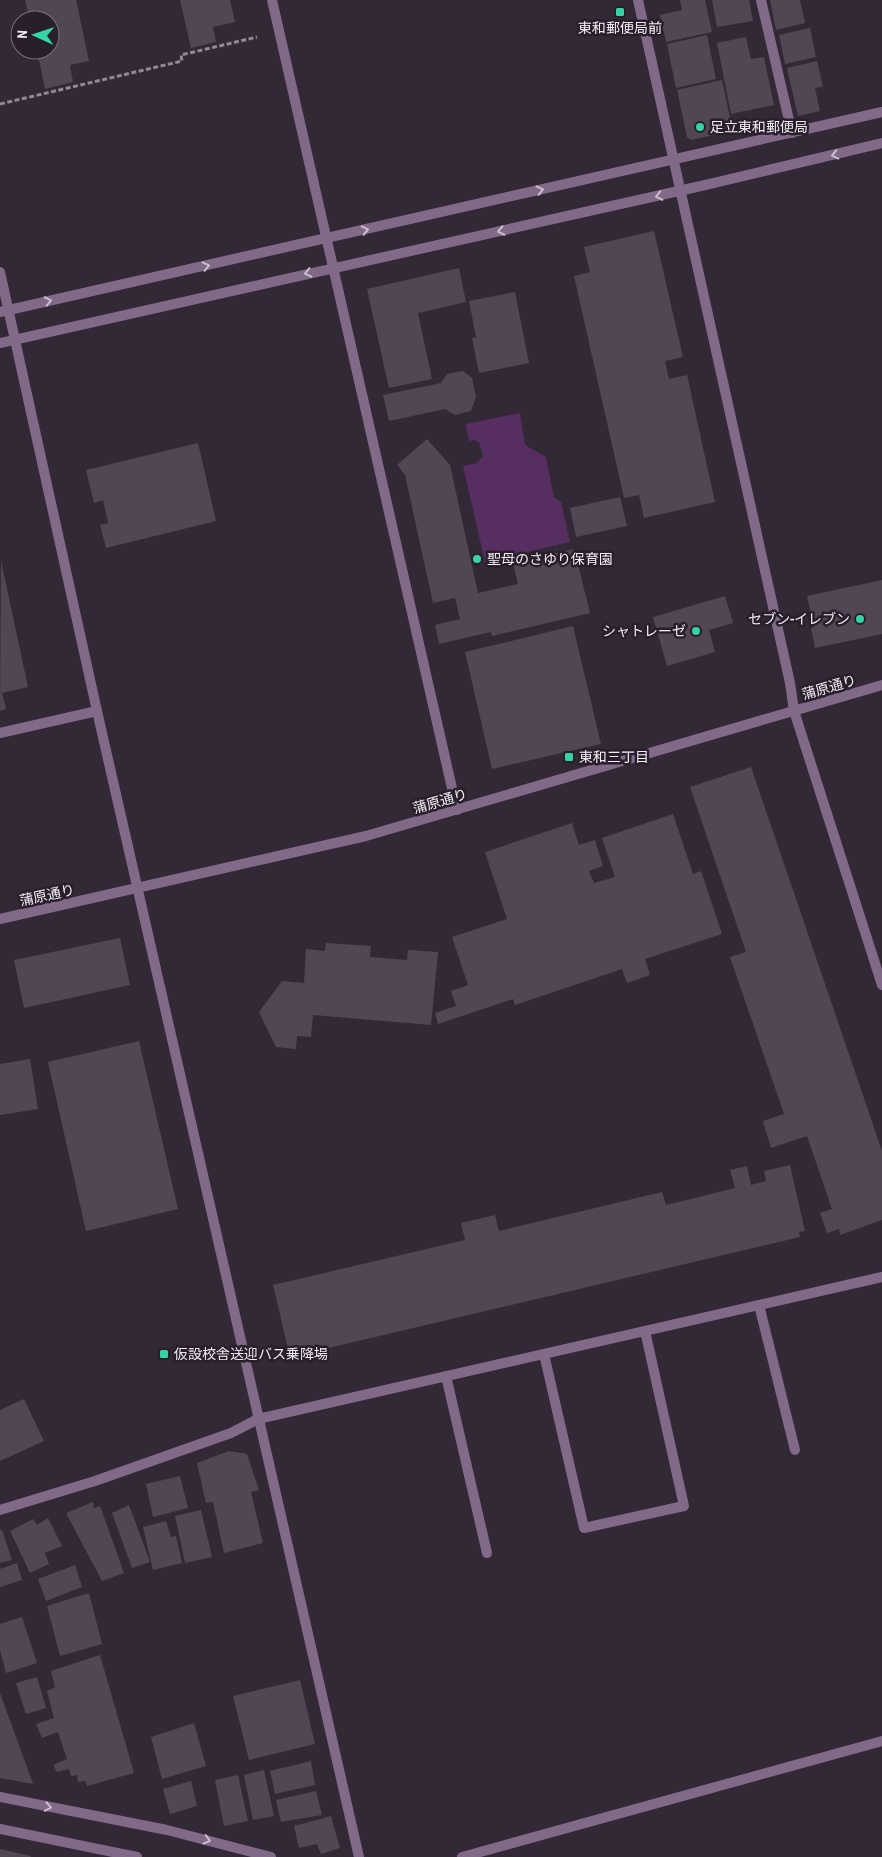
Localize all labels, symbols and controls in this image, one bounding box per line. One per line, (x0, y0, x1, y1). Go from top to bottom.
marker: 東和郵便局前 (614, 6, 626, 18)
north arrow (10, 10, 60, 60)
place label: 東和郵便局前 (578, 19, 662, 37)
text: N (13, 30, 31, 39)
place label: 足立東和郵便局 (710, 118, 808, 136)
marker: 足立東和郵便局 (694, 121, 706, 133)
one-way arrow (830, 149, 839, 160)
one-way arrow (536, 185, 545, 196)
one-way arrow (655, 190, 664, 200)
one-way arrow (360, 225, 369, 236)
one-way arrow (496, 225, 505, 235)
one-way arrow (202, 261, 211, 272)
one-way arrow (303, 267, 312, 278)
one-way arrow (43, 296, 52, 307)
place label: 聖母のさゆり保育園 (487, 550, 613, 568)
marker: 聖母のさゆり保育園 (471, 553, 483, 565)
place label: セブン-イレブン (748, 610, 850, 628)
marker: セブン-イレブン (854, 613, 866, 625)
place label: シャトレーゼ (602, 622, 686, 640)
marker: シャトレーゼ (690, 625, 702, 637)
street label: 蒲原通り (800, 671, 858, 703)
place label: 東和三丁目 (579, 748, 649, 766)
marker: 東和三丁目 (563, 751, 575, 763)
street label: 蒲原通り (411, 785, 469, 817)
street label: 蒲原通り (18, 880, 76, 910)
place label: 仮設校舎送迎バス乗降場 (174, 1345, 328, 1363)
marker: 仮設校舎送迎バス乗降場 (158, 1348, 170, 1360)
one-way arrow (43, 1801, 52, 1811)
one-way arrow (202, 1834, 211, 1845)

